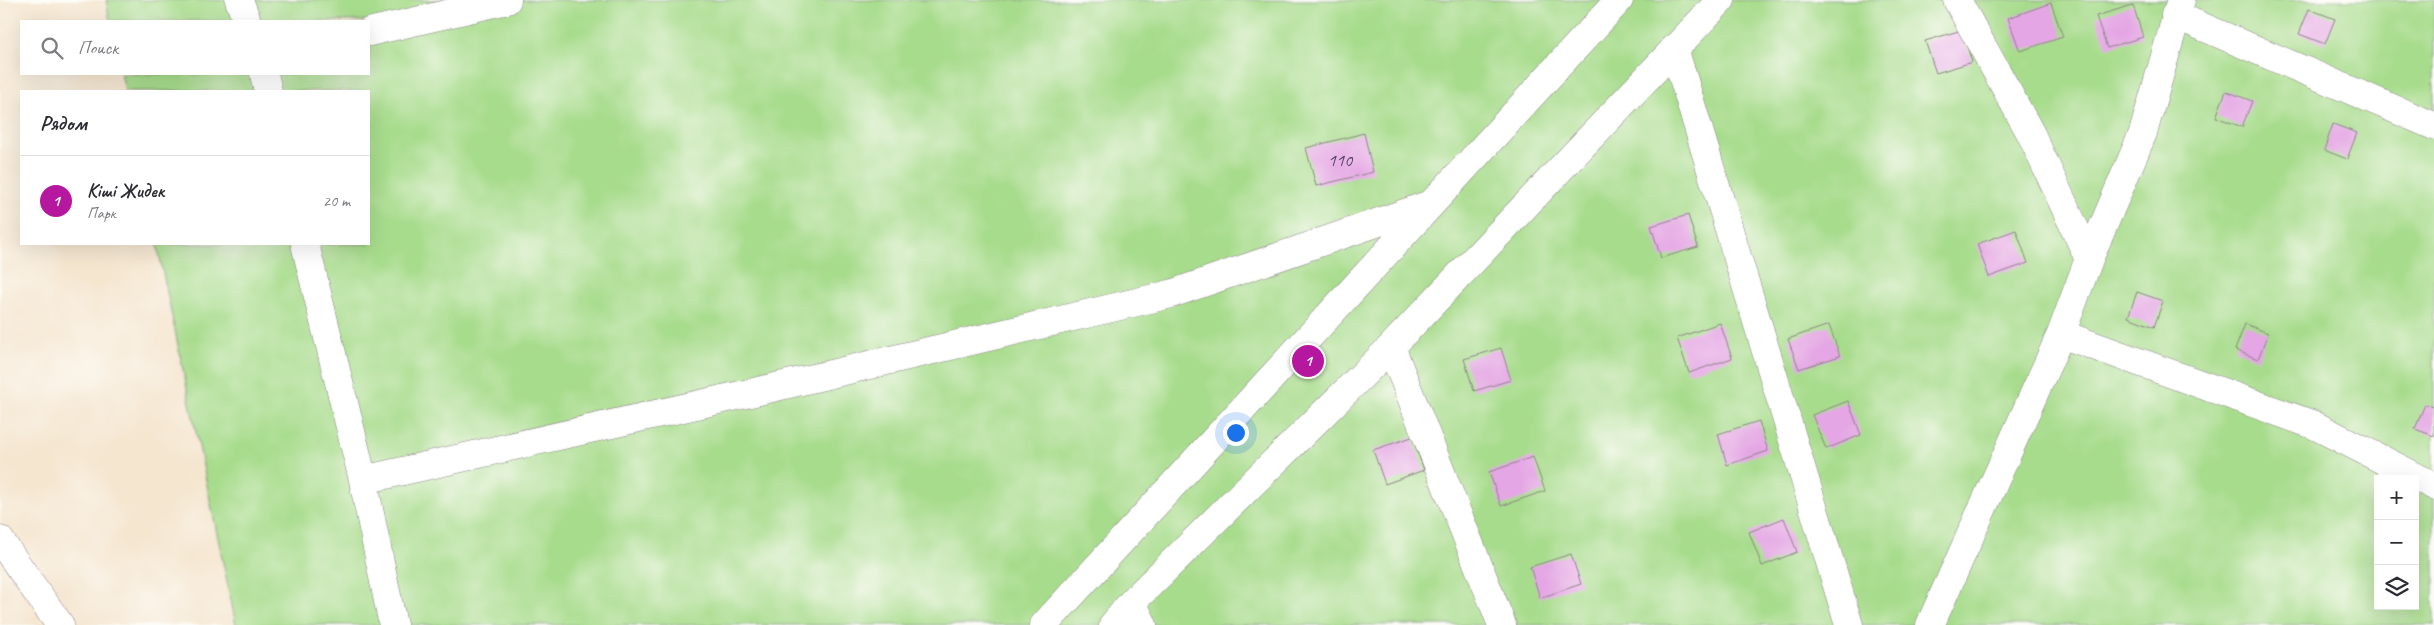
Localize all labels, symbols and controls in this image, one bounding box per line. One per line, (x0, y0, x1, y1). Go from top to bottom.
search box (20, 20, 370, 75)
icon: search (38, 34, 66, 62)
text: Поиск (78, 36, 118, 60)
text: Рядом (40, 110, 87, 136)
house number: 110 (1328, 149, 1354, 171)
text: Кіші Жидек (87, 179, 164, 203)
text: 1 (52, 191, 60, 211)
text: 20 m (323, 191, 350, 211)
text: Парк (87, 203, 116, 223)
pin: 1 (1292, 342, 1324, 380)
your location (1223, 420, 1249, 446)
map controls (2374, 475, 2419, 610)
button: + (2374, 475, 2419, 520)
button: − (2374, 520, 2419, 565)
button: layers (2374, 565, 2419, 610)

